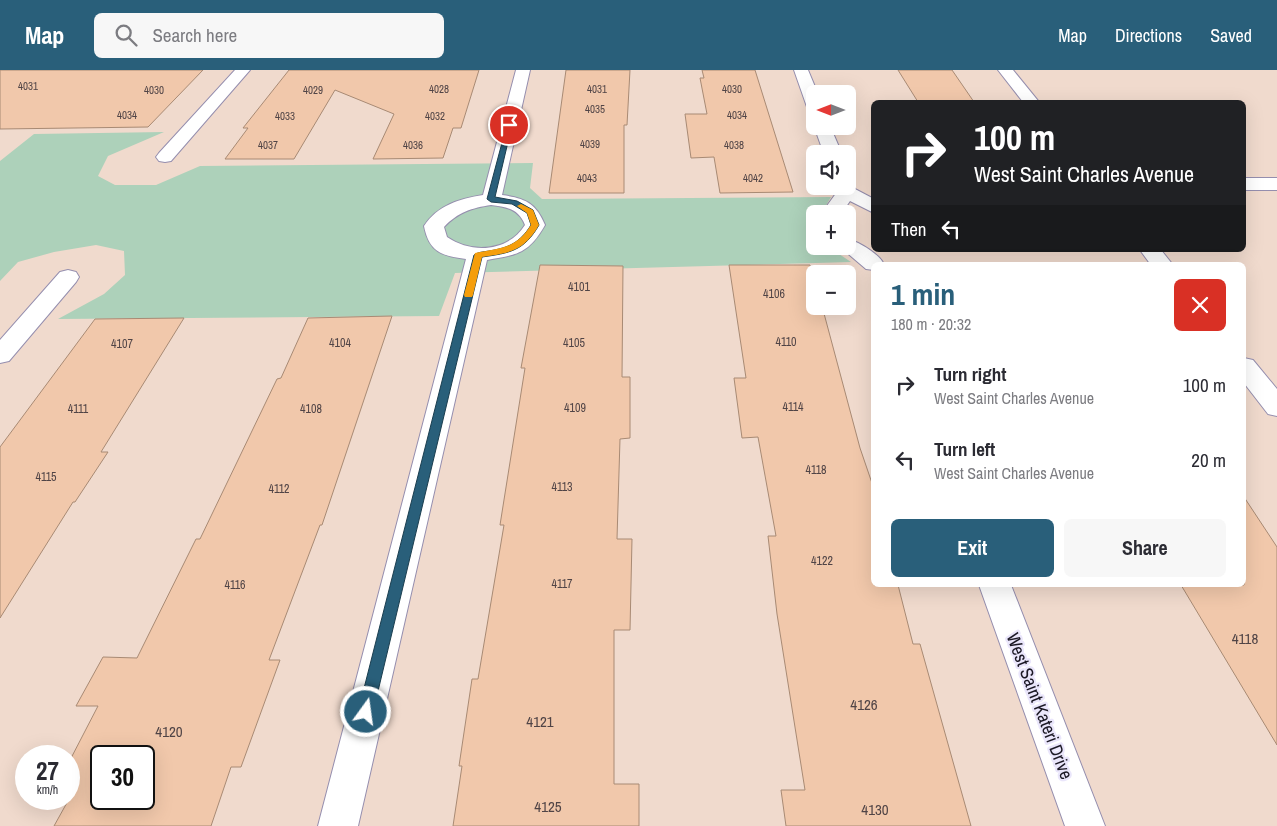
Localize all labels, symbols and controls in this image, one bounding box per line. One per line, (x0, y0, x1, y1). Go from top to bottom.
search box (94, 13, 444, 58)
text: Map (25, 19, 64, 51)
icon: search (112, 21, 140, 49)
text: Search here (152, 22, 237, 48)
text: Map (1058, 23, 1087, 48)
text: Directions (1115, 23, 1182, 48)
text: Saved (1210, 23, 1252, 48)
house number: 4031 (18, 79, 38, 93)
house number: 4028 (429, 82, 449, 96)
house number: 4031 (587, 82, 607, 96)
house number: 4030 (722, 82, 742, 96)
house number: 4030 (144, 83, 164, 97)
house number: 4029 (303, 83, 323, 97)
north arrow (806, 85, 856, 135)
map controls (806, 85, 856, 315)
house number: 4035 (585, 102, 605, 116)
pin (488, 104, 530, 146)
house number: 4034 (117, 108, 137, 122)
house number: 4034 (727, 108, 747, 122)
house number: 4033 (275, 109, 295, 123)
house number: 4032 (425, 109, 445, 123)
icon: arrive (495, 111, 523, 139)
text: 100 m (974, 114, 1055, 161)
icon: right (891, 120, 956, 185)
house number: 4039 (580, 137, 600, 151)
house number: 4037 (258, 138, 278, 152)
house number: 4036 (403, 138, 423, 152)
house number: 4038 (724, 138, 744, 152)
button: sound (806, 145, 856, 195)
text: West Saint Charles Avenue (974, 159, 1194, 189)
house number: 4043 (577, 171, 597, 185)
house number: 4042 (743, 171, 763, 185)
button: + (806, 205, 856, 255)
icon: left (937, 215, 965, 243)
text: Then (891, 216, 927, 242)
button: − (806, 265, 856, 315)
text: 1 min (891, 274, 955, 314)
house number: 4101 (568, 279, 590, 295)
button: close (1174, 279, 1226, 331)
house number: 4106 (763, 286, 785, 302)
text: 180 m · 20:32 (891, 313, 971, 335)
house number: 4110 (775, 334, 797, 350)
house number: 4104 (329, 335, 351, 351)
house number: 4105 (563, 335, 585, 351)
house number: 4107 (111, 336, 133, 352)
text: Turn right (934, 361, 1006, 387)
icon: right (891, 371, 919, 399)
text: 100 m (1183, 372, 1226, 398)
text: West Saint Charles Avenue (934, 387, 1094, 409)
house number: 4114 (782, 399, 804, 415)
house number: 4109 (564, 400, 586, 416)
house number: 4111 (68, 401, 89, 417)
house number: 4108 (300, 401, 322, 417)
text: Turn left (934, 436, 995, 462)
icon: left (891, 446, 919, 474)
text: 20 m (1191, 447, 1226, 473)
house number: 4118 (805, 462, 827, 478)
text: West Saint Charles Avenue (934, 462, 1094, 484)
house number: 4115 (35, 469, 57, 485)
house number: 4113 (551, 479, 573, 495)
house number: 4112 (268, 481, 290, 497)
button: Exit (891, 519, 1054, 577)
button: Share (1064, 519, 1226, 577)
house number: 4122 (811, 553, 833, 569)
house number: 4117 (551, 576, 573, 592)
house number: 4116 (224, 577, 246, 593)
house number: 4118 (1232, 628, 1258, 649)
street label: West Saint Kateri Drive (1001, 629, 1079, 783)
position arrow (339, 685, 391, 737)
house number: 4126 (850, 694, 878, 715)
house number: 4121 (526, 711, 554, 732)
house number: 4120 (155, 721, 183, 742)
speed limit sign: 30 (90, 745, 155, 810)
text: 27 (36, 754, 59, 788)
text: km/h (37, 782, 58, 798)
house number: 4125 (534, 796, 562, 817)
house number: 4130 (861, 799, 889, 820)

